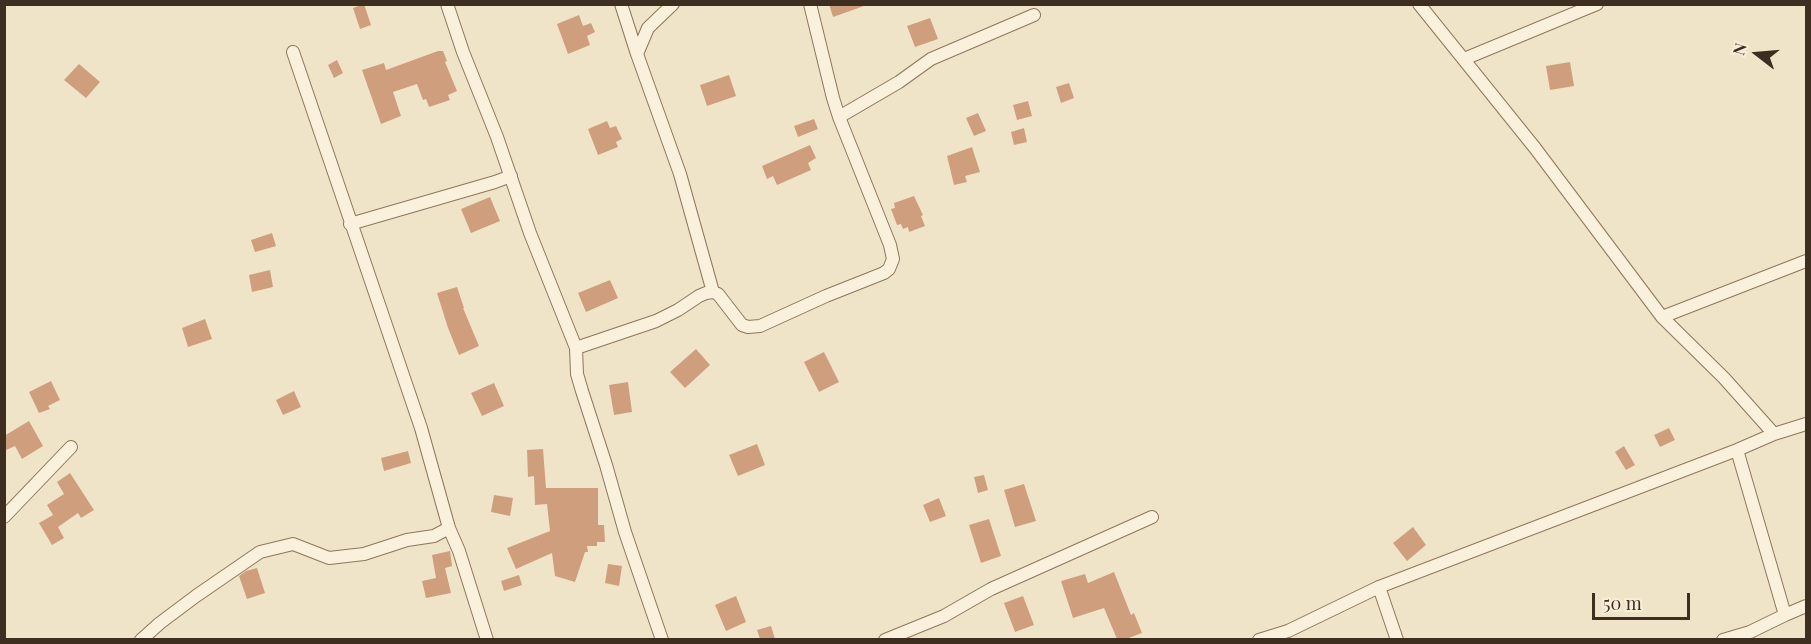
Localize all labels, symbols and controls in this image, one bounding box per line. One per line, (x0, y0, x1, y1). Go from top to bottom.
north arrow (1727, 24, 1787, 84)
text: N (1728, 40, 1751, 57)
scale bar (1595, 581, 1692, 619)
text: 50 m (1603, 591, 1642, 615)

